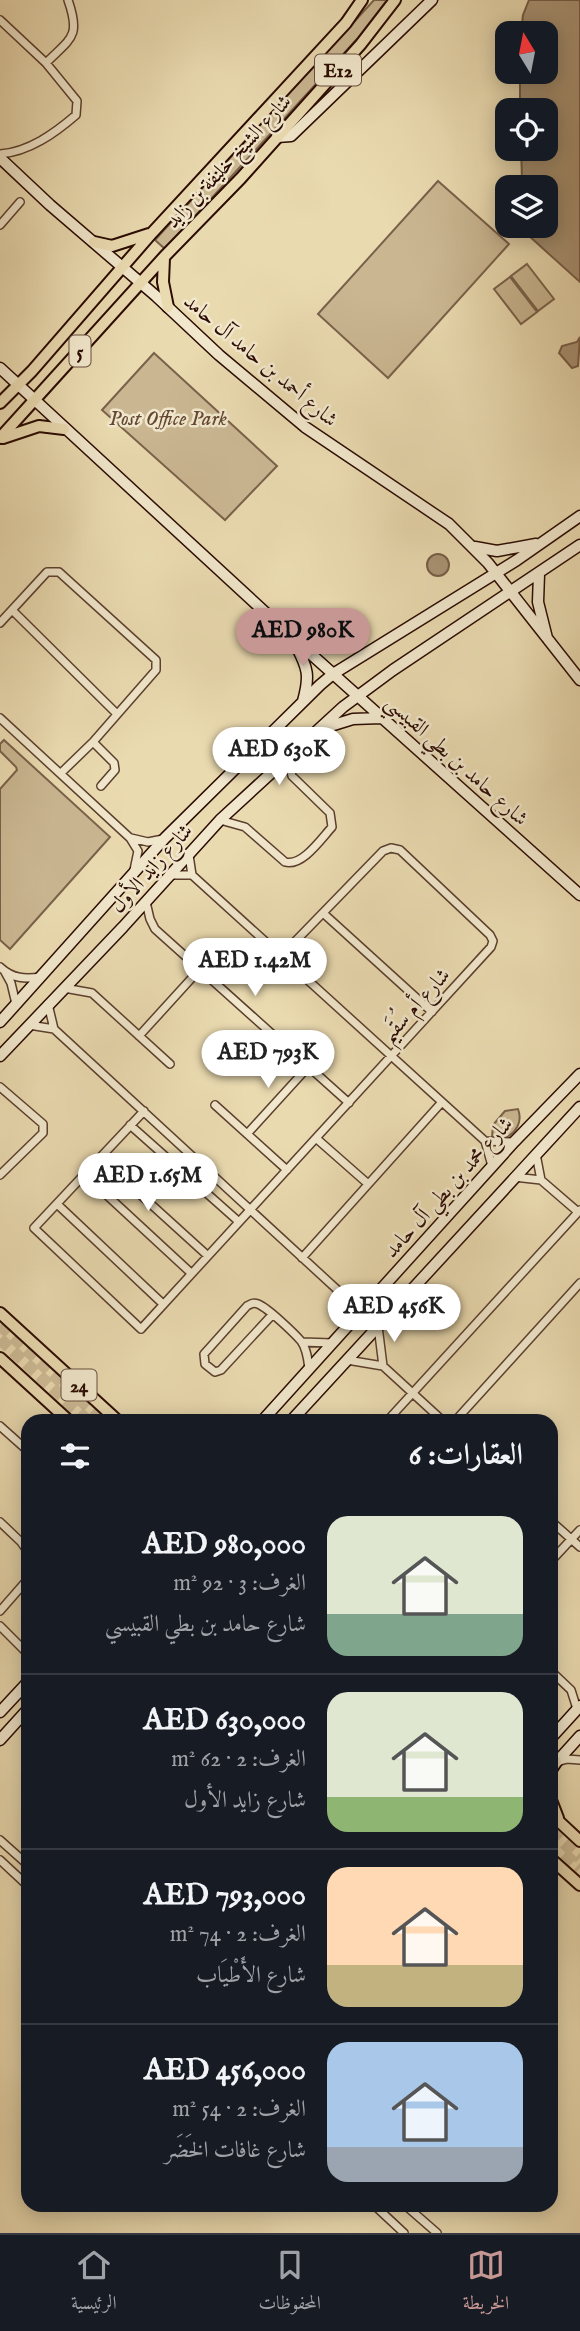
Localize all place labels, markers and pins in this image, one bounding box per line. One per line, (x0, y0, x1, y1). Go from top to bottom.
pin: AED 980K (231, 608, 375, 668)
pin: AED 630K (207, 728, 351, 787)
pin: AED 1.42M (175, 939, 335, 998)
pin: AED 793K (196, 1030, 340, 1090)
pin: AED 1.65M (68, 1154, 228, 1213)
pin: AED 456K (322, 1284, 466, 1344)

